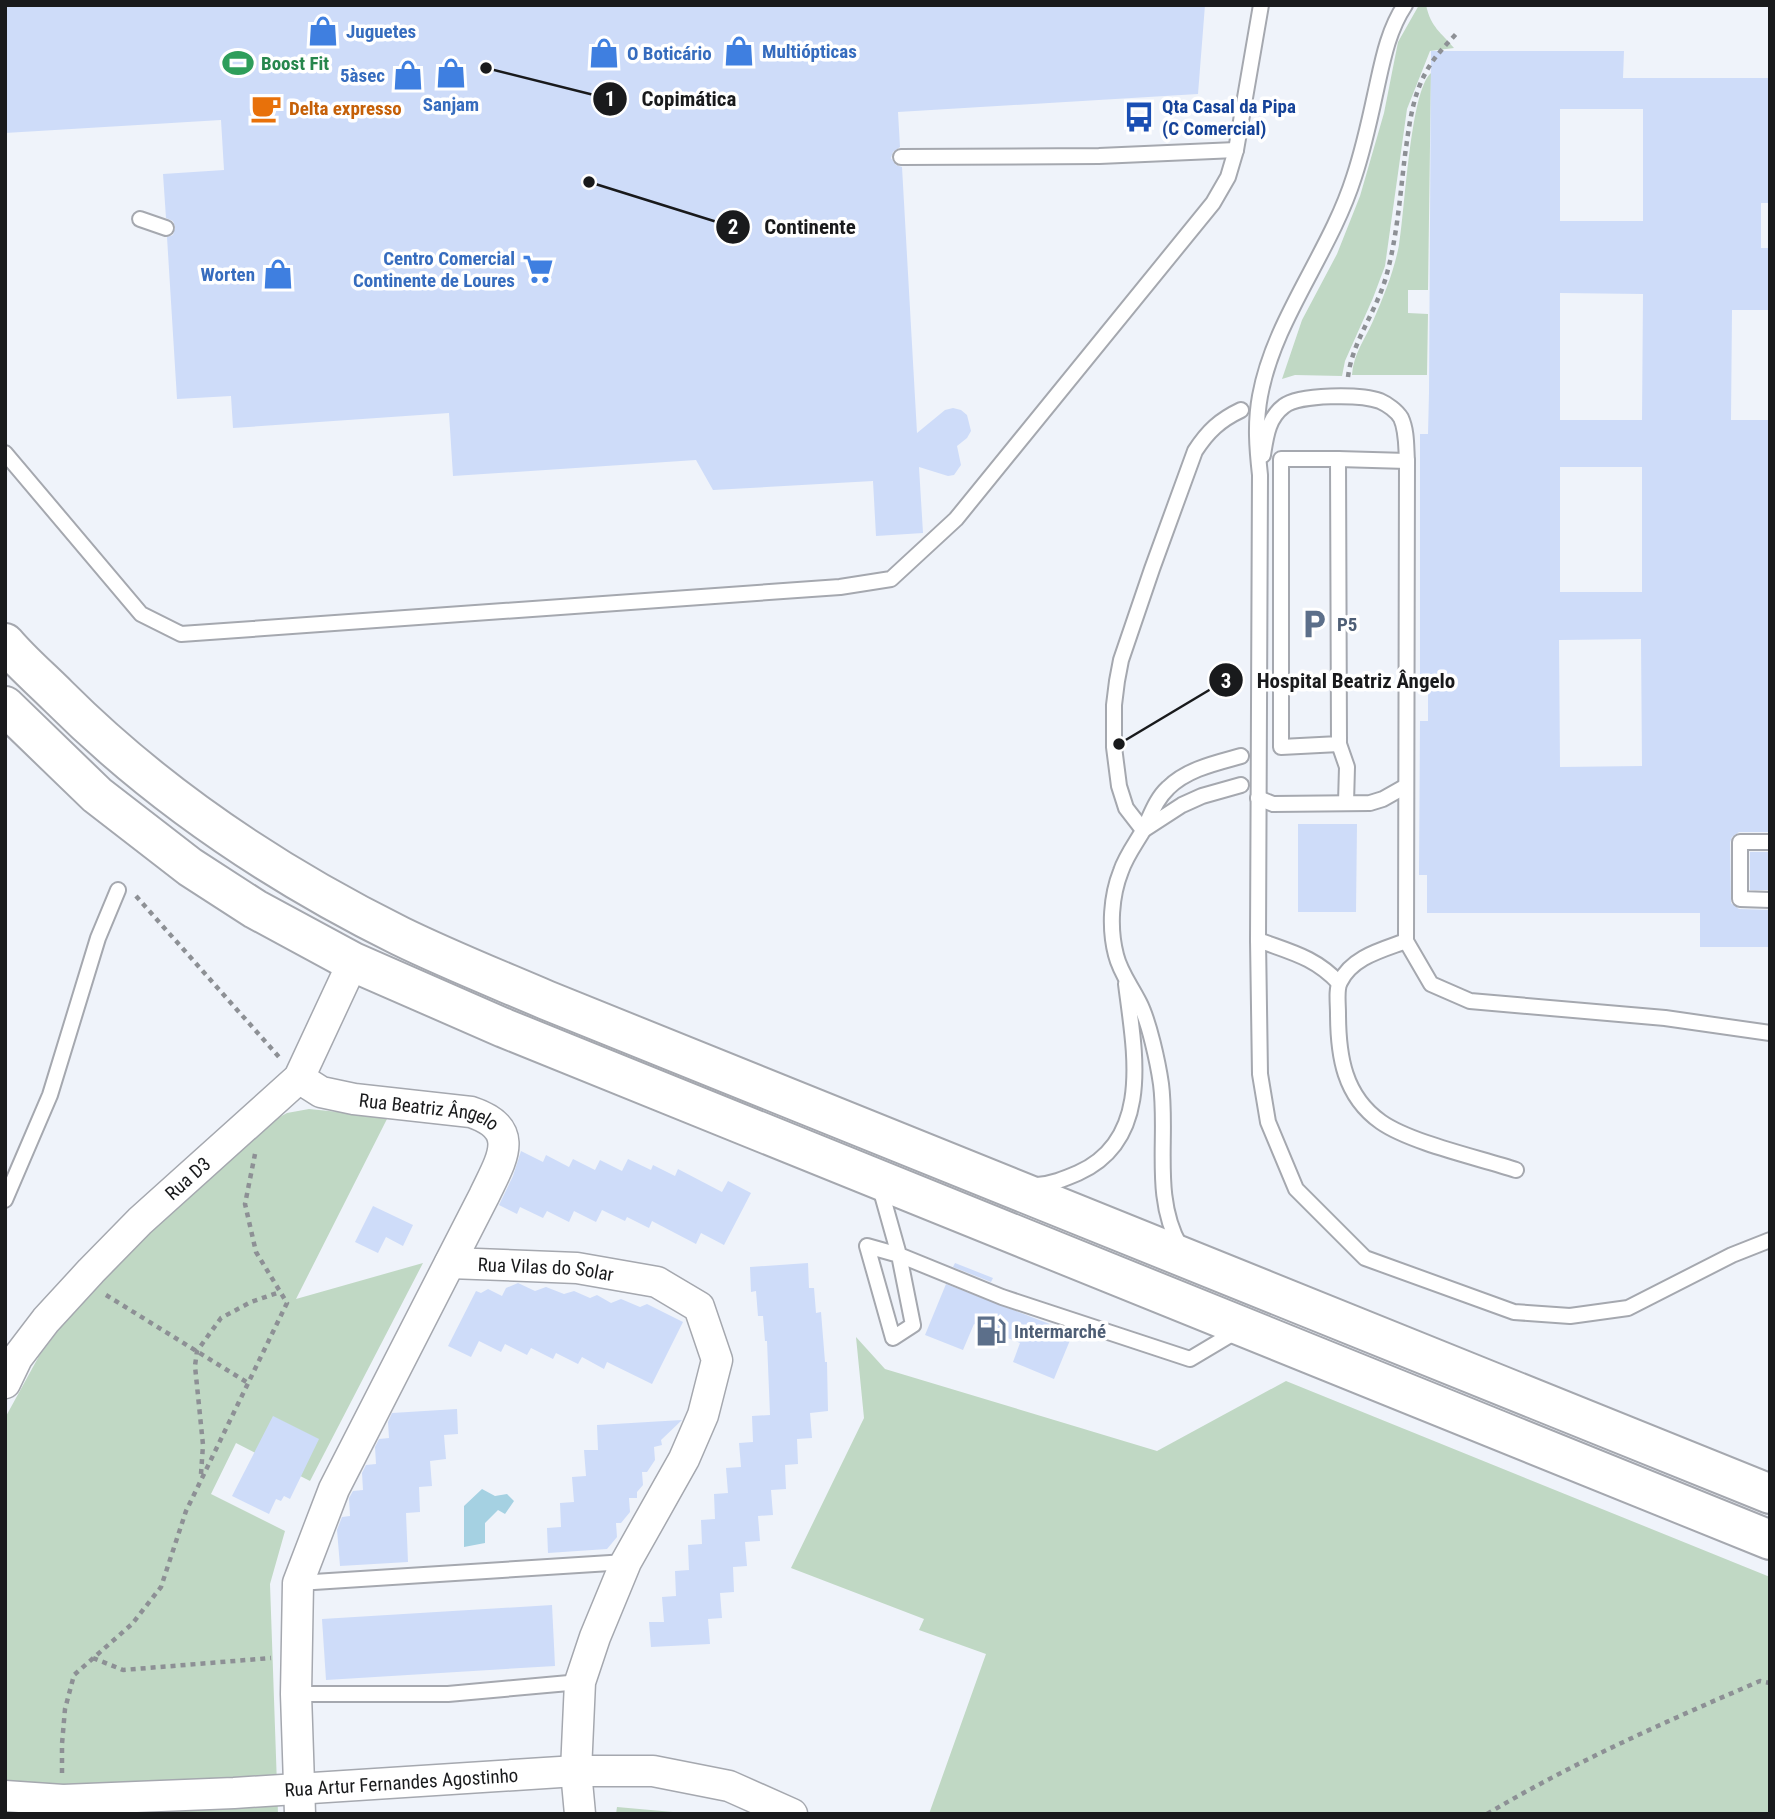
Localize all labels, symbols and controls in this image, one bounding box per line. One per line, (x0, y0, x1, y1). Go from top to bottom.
shop icon: Juguetes (306, 14, 340, 48)
place label: Juguetes (346, 20, 416, 43)
shop icon: Multiópticas (722, 34, 756, 68)
shop icon: O Boticário (587, 36, 621, 70)
place label: Multiópticas (762, 40, 857, 63)
place label: O Boticário (627, 42, 712, 65)
sports icon: Boost Fit (221, 46, 255, 80)
place label: Boost Fit (261, 52, 329, 75)
shop icon: Sanjam (434, 56, 468, 90)
shop icon: 5àsec (391, 58, 425, 92)
place label: 5àsec (340, 64, 385, 87)
callout: Copimática (592, 78, 750, 120)
text: 1 (605, 87, 615, 111)
text: Copimática (642, 87, 737, 111)
cafe icon: Delta expresso (249, 91, 283, 125)
place label: Sanjam (423, 93, 479, 116)
place label: Qta Casal da Pipa (C Comercial) (1162, 95, 1296, 140)
place label: Delta expresso (289, 97, 402, 120)
bus stop icon: Qta Casal da Pipa (C Comercial) (1122, 100, 1156, 134)
callout: Continente (715, 206, 870, 248)
text: 2 (728, 215, 738, 239)
text: Continente (764, 215, 856, 239)
place label: Centro Comercial Continente de Loures (353, 247, 515, 292)
supermarket icon: Centro Comercial Continente de Loures (521, 252, 555, 286)
shop icon: Worten (261, 257, 295, 291)
place label: Worten (201, 263, 255, 286)
parking icon: P5 (1297, 607, 1331, 641)
place label: P5 (1337, 613, 1357, 636)
callout: Hospital Beatriz Ângelo (1208, 659, 1470, 701)
text: 3 (1221, 669, 1231, 693)
text: Hospital Beatriz Ângelo (1257, 669, 1455, 693)
street label: Rua Beatriz Ângelo (358, 1089, 504, 1135)
street label: Rua D3 (160, 1152, 215, 1205)
street label: Rua Vilas do Solar (477, 1253, 616, 1286)
fuel station icon: Intermarché (974, 1314, 1008, 1348)
place label: Intermarché (1014, 1320, 1106, 1343)
street label: Rua Artur Fernandes Agostinho (284, 1764, 519, 1802)

